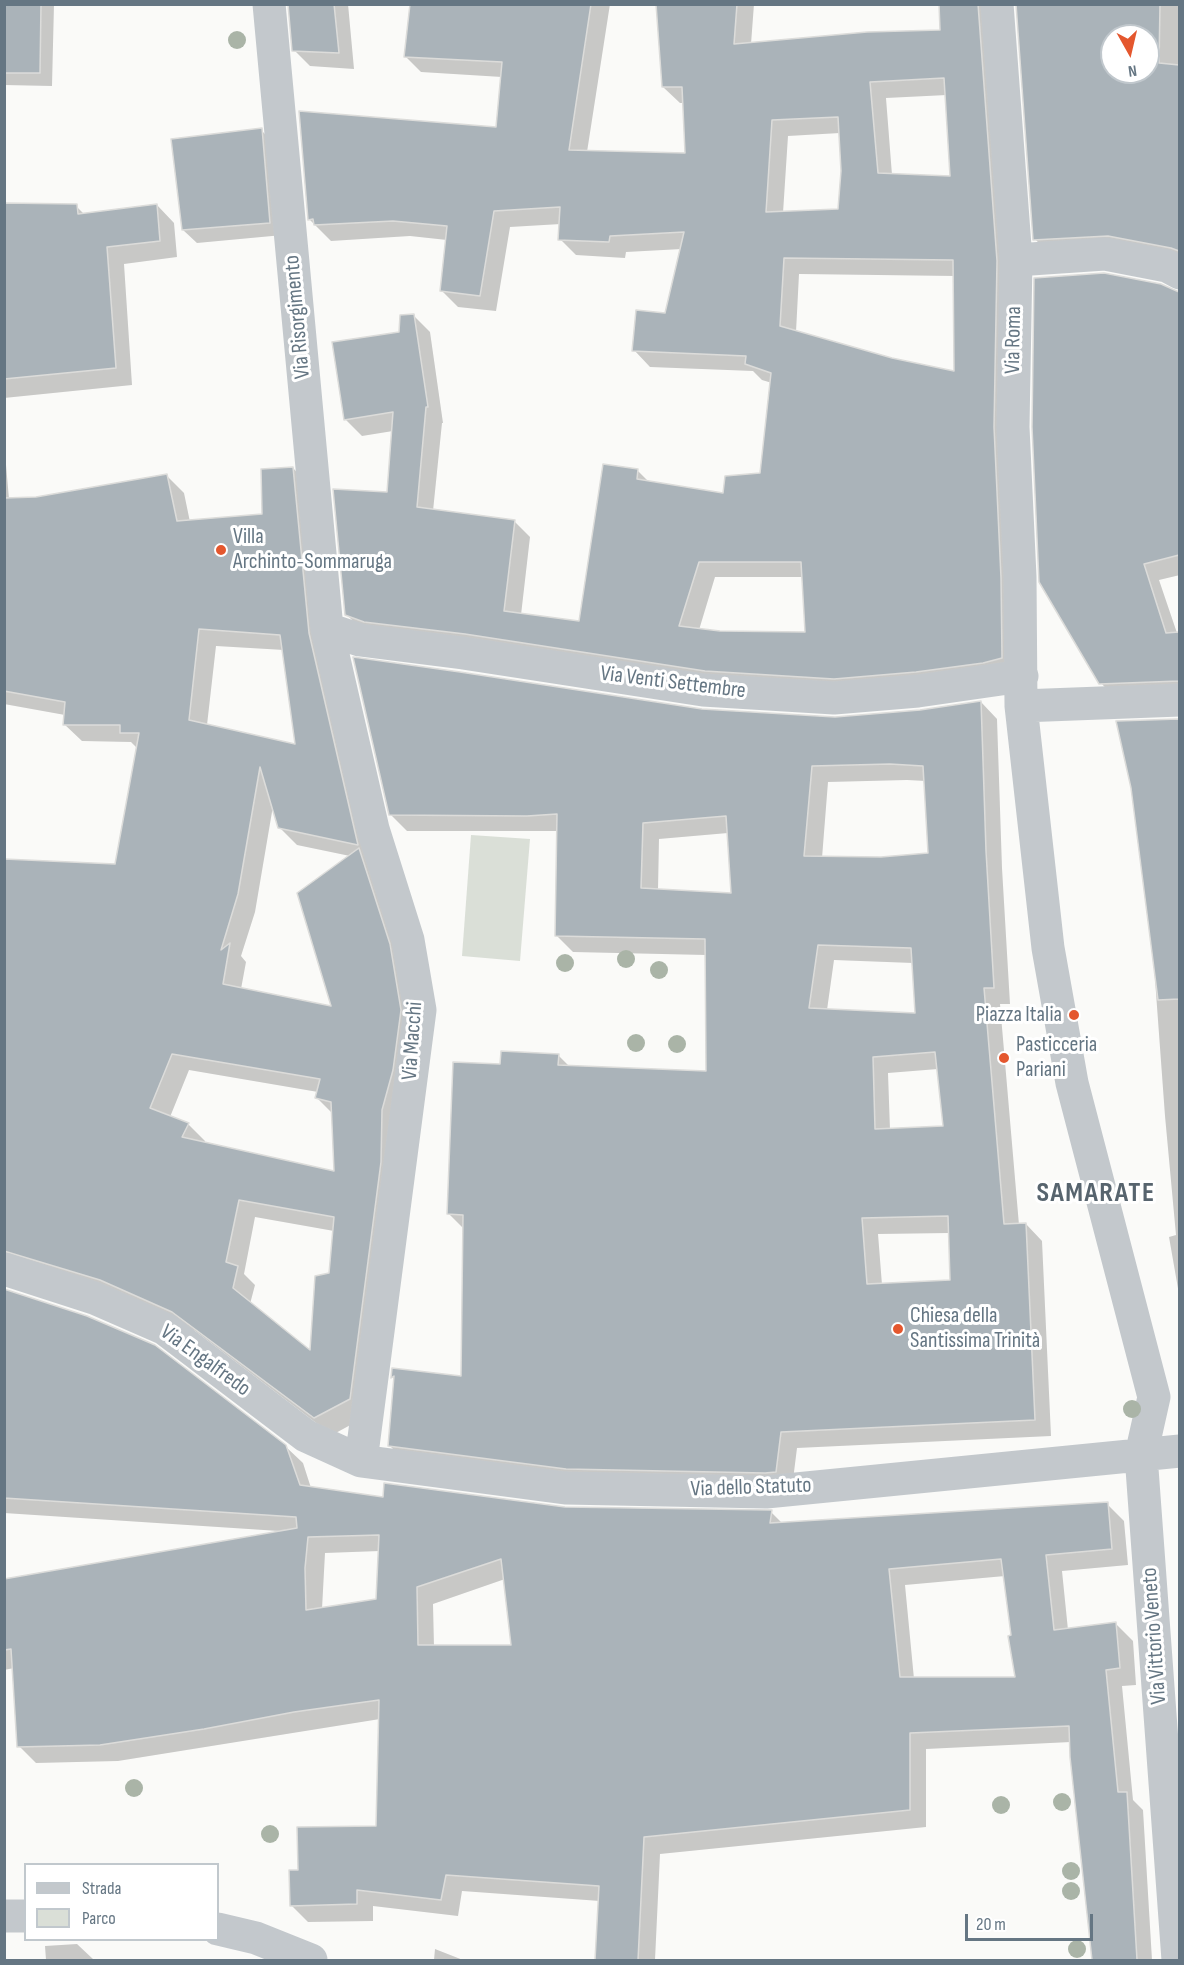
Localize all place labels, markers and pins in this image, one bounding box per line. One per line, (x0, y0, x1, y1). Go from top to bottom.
place label: Villa Archinto-Sommaruga (233, 524, 392, 576)
marker: Villa Archinto-Sommaruga (214, 543, 228, 557)
place label: Piazza Italia (976, 1002, 1062, 1028)
marker: Piazza Italia (1067, 1008, 1081, 1022)
place label: Pasticceria Pariani (1016, 1032, 1097, 1084)
marker: Pasticceria Pariani (997, 1051, 1011, 1065)
place label: Chiesa della Santissima Trinità (910, 1303, 1040, 1354)
marker: Chiesa della Santissima Trinità (891, 1322, 905, 1336)

